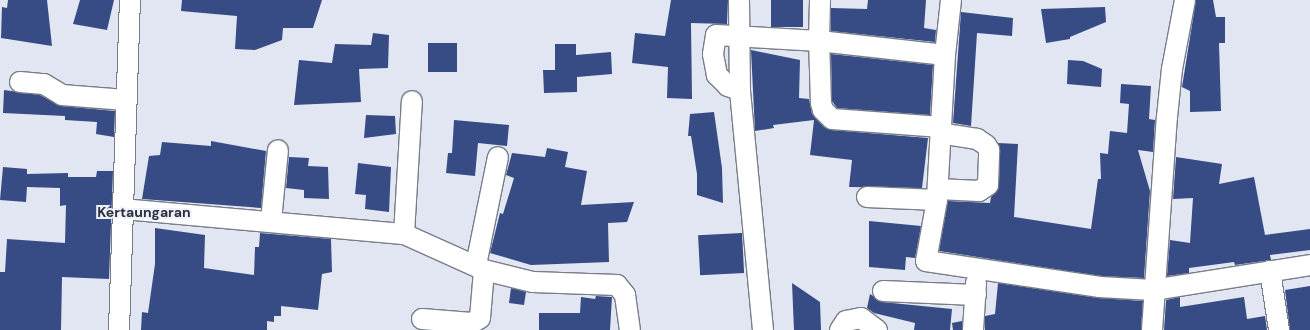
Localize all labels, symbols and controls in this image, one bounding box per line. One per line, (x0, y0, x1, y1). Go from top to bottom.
district label: Kertaungaran (97, 204, 191, 220)

